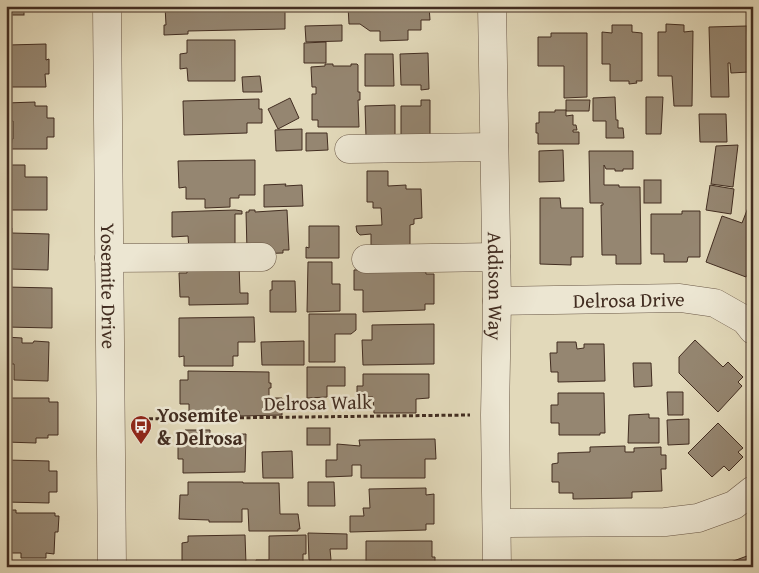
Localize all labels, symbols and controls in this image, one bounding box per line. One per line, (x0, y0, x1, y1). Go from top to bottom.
street label: Yosemite Drive (94, 223, 125, 349)
street label: Addison Way (481, 231, 512, 341)
street label: Delrosa Drive (573, 283, 687, 314)
street label: Delrosa Walk (263, 387, 373, 417)
place label: Yosemite & Delrosa (157, 400, 244, 452)
bus stop icon: Yosemite & Delrosa (129, 414, 153, 445)

